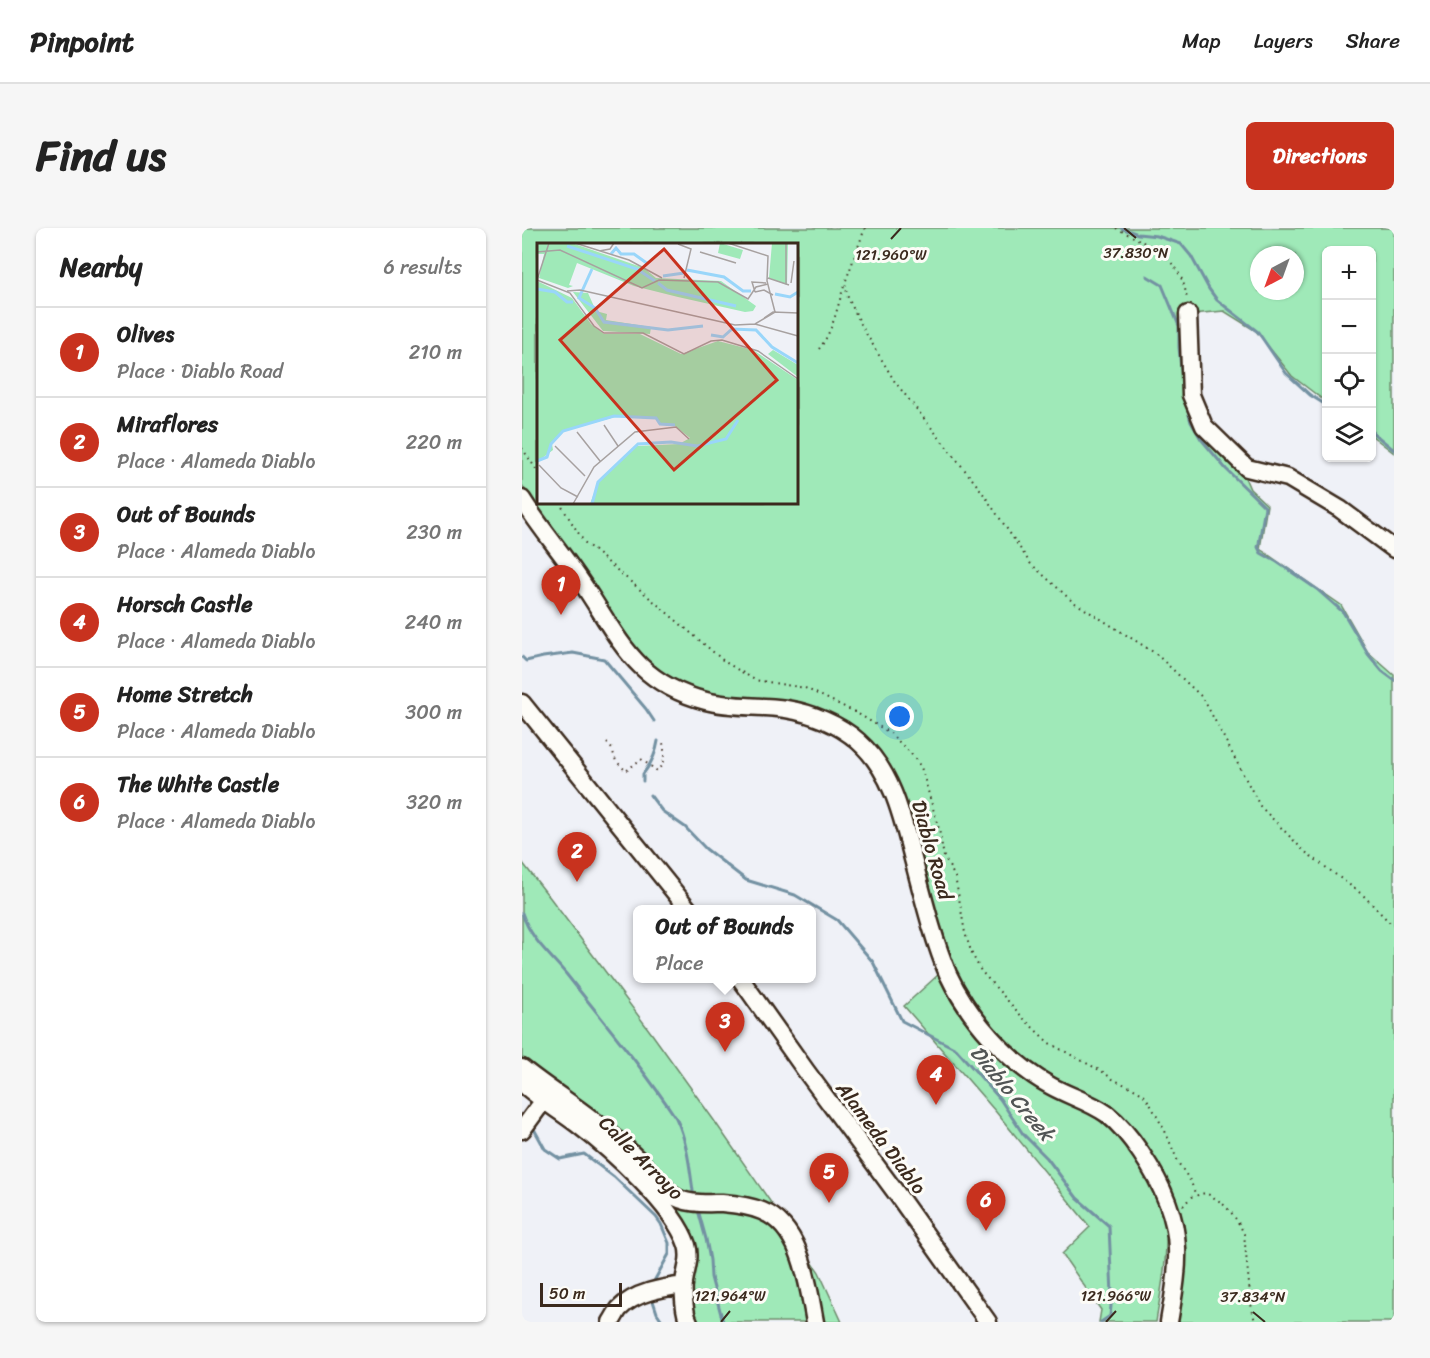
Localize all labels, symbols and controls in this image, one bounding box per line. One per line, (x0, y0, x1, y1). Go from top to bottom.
text: Pinpoint (30, 17, 134, 66)
text: Map (1182, 22, 1221, 60)
text: Layers (1254, 22, 1313, 60)
text: Share (1346, 22, 1400, 60)
text: Find us (36, 119, 166, 193)
button: Directions (1246, 122, 1394, 190)
text: 37.830°N (1104, 240, 1169, 266)
text: 121.960°W (855, 242, 927, 268)
inset map (537, 243, 798, 504)
text: Nearby (60, 244, 142, 290)
north arrow (1250, 246, 1304, 300)
map controls (1322, 246, 1376, 462)
button: + (1322, 246, 1376, 300)
text: 6 results (383, 250, 462, 285)
button: − (1322, 300, 1376, 354)
text: Olives (117, 315, 174, 354)
text: 1 (75, 335, 84, 370)
text: 210 m (409, 335, 462, 370)
text: Place · Diablo Road (117, 354, 283, 389)
button: locate (1322, 354, 1376, 408)
text: Miraflores (117, 405, 218, 444)
button: layers (1322, 408, 1376, 462)
text: 2 (74, 425, 85, 460)
text: 220 m (406, 425, 462, 460)
text: Place · Alameda Diablo (117, 444, 315, 479)
text: Out of Bounds (117, 495, 255, 534)
text: 3 (74, 515, 85, 550)
text: 230 m (406, 515, 462, 550)
text: Place · Alameda Diablo (117, 534, 315, 569)
pin: 1 (542, 566, 580, 615)
text: Horsch Castle (117, 585, 252, 624)
text: 4 (73, 605, 86, 640)
text: 240 m (405, 605, 462, 640)
text: Place · Alameda Diablo (117, 624, 315, 659)
text: Home Stretch (117, 675, 253, 714)
text: 5 (73, 695, 86, 730)
text: 300 m (405, 695, 462, 730)
your location (885, 702, 914, 731)
text: Place · Alameda Diablo (117, 714, 315, 749)
text: The White Castle (117, 765, 279, 804)
text: 6 (74, 785, 85, 820)
text: 320 m (406, 785, 462, 820)
street label: Diablo Road (901, 796, 963, 905)
text: Place · Alameda Diablo (117, 804, 315, 839)
pin: 2 (558, 832, 596, 882)
popup (633, 905, 816, 983)
text: Out of Bounds (655, 907, 794, 946)
text: Place (655, 946, 704, 981)
pin: 3 (706, 1002, 744, 1052)
water label: Diablo Creek (960, 1036, 1066, 1152)
pin: 4 (916, 1056, 956, 1105)
street label: Alameda Diablo (826, 1073, 935, 1202)
street label: Calle Arroyo (590, 1107, 692, 1209)
pin: 5 (810, 1154, 848, 1203)
pin: 6 (966, 1182, 1006, 1231)
text: 50 m (549, 1279, 585, 1308)
scale bar (540, 1280, 622, 1308)
text: 121.964°W (694, 1283, 766, 1309)
text: 121.966°W (1081, 1283, 1152, 1309)
text: 37.834°N (1221, 1284, 1286, 1310)

